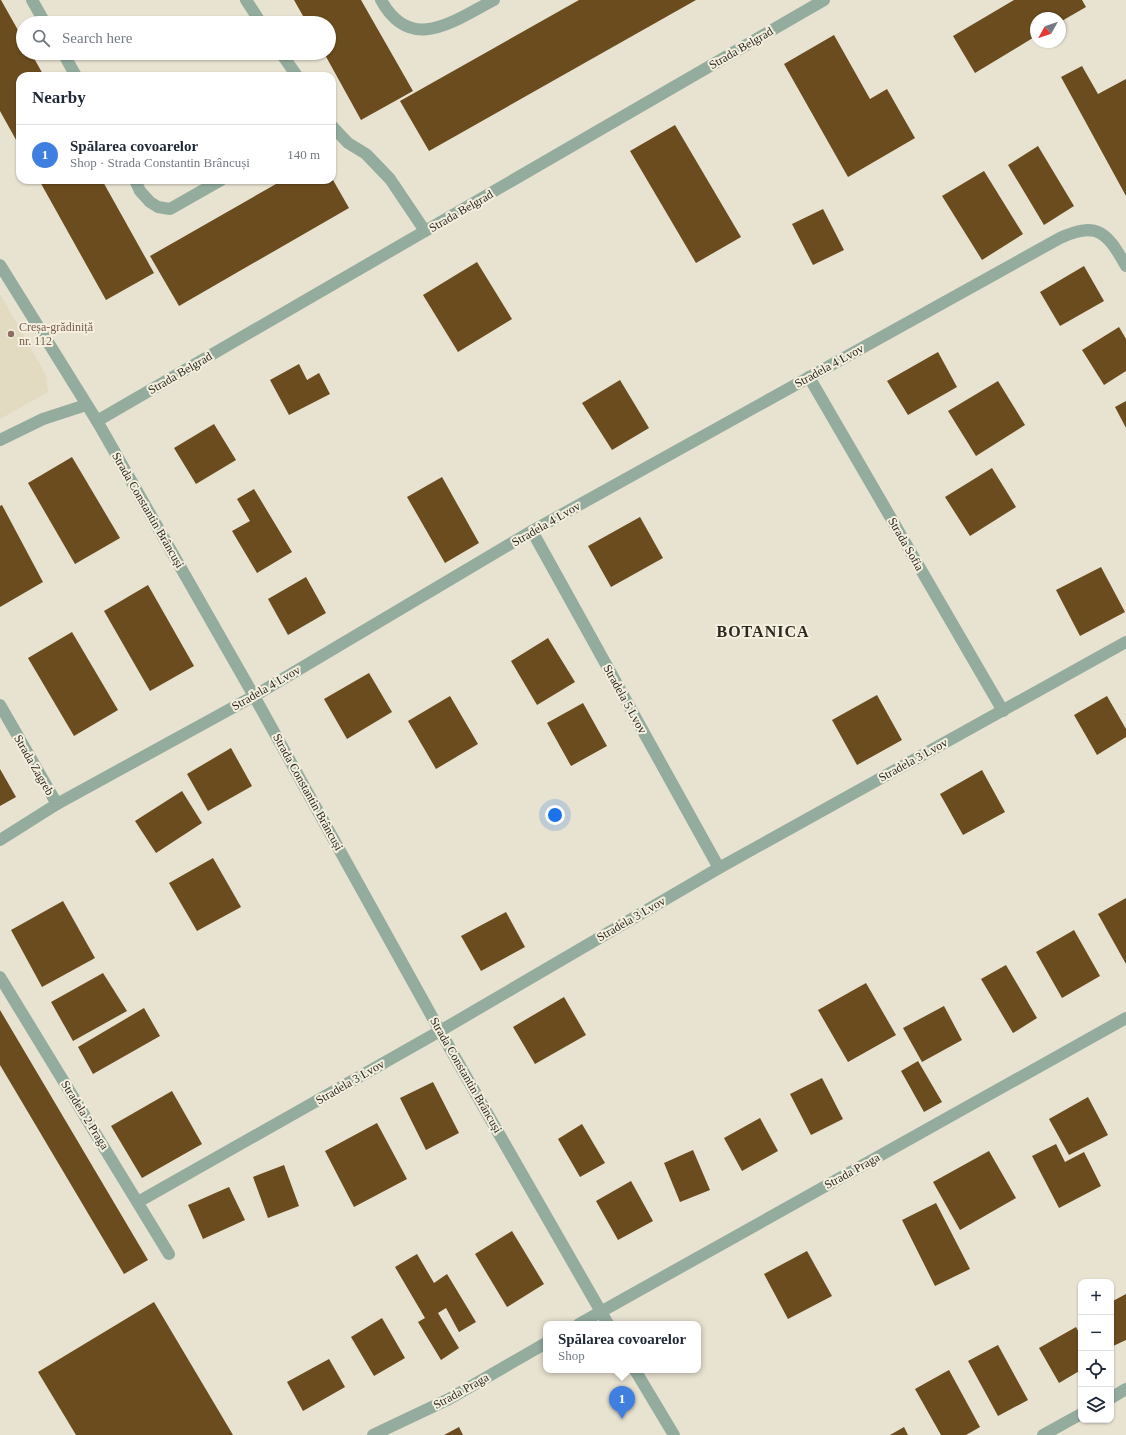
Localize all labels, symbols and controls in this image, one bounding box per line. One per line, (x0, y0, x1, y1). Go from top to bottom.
north arrow (1030, 12, 1066, 48)
search box (16, 16, 336, 60)
street label: Strada Belgrad (706, 24, 776, 72)
icon: search (30, 27, 52, 49)
text: Search here (62, 30, 132, 46)
text: Nearby (32, 88, 86, 107)
text: Spălarea covoarelor (70, 138, 198, 154)
text: 1 (42, 147, 48, 162)
text: 140 m (287, 147, 320, 162)
text: Shop · Strada Constantin Brâncuși (70, 155, 250, 170)
street label: Strada Belgrad (426, 187, 496, 235)
place label: Creșa-grădiniță nr. 112 (19, 320, 94, 348)
marker: Creșa-grădiniță nr. 112 (6, 329, 16, 339)
street label: Stradela 4 Lvov (792, 341, 866, 391)
street label: Strada Belgrad (145, 349, 215, 397)
street label: Strada Constantin Brâncuși (109, 450, 187, 571)
street label: Stradela 4 Lvov (509, 499, 583, 549)
street label: Strada Sofia (885, 515, 927, 574)
district label: BOTANICA (716, 623, 810, 640)
street label: Stradela 5 Lvov (600, 662, 650, 736)
street label: Stradela 4 Lvov (229, 663, 303, 713)
street label: Strada Constantin Brâncuși (270, 731, 346, 853)
street label: Strada Zagreb (11, 732, 57, 798)
street label: Stradela 3 Lvov (876, 735, 950, 785)
your location (545, 805, 565, 825)
street label: Stradela 3 Lvov (594, 894, 668, 944)
street label: Strada Constantin Brâncuși (427, 1015, 505, 1136)
street label: Stradela 3 Lvov (313, 1057, 387, 1107)
street label: Stradela 2 Praga (58, 1078, 112, 1153)
street label: Strada Praga (822, 1150, 883, 1192)
map controls (1078, 1279, 1114, 1423)
button: + (1078, 1279, 1114, 1315)
button: − (1078, 1315, 1114, 1351)
popup (543, 1321, 701, 1373)
text: Spălarea covoarelor (558, 1331, 686, 1347)
text: Shop (558, 1348, 585, 1363)
button: locate (1078, 1351, 1114, 1387)
street label: Strada Praga (431, 1370, 492, 1412)
pin: 1 (609, 1386, 635, 1419)
button: layers (1078, 1387, 1114, 1423)

